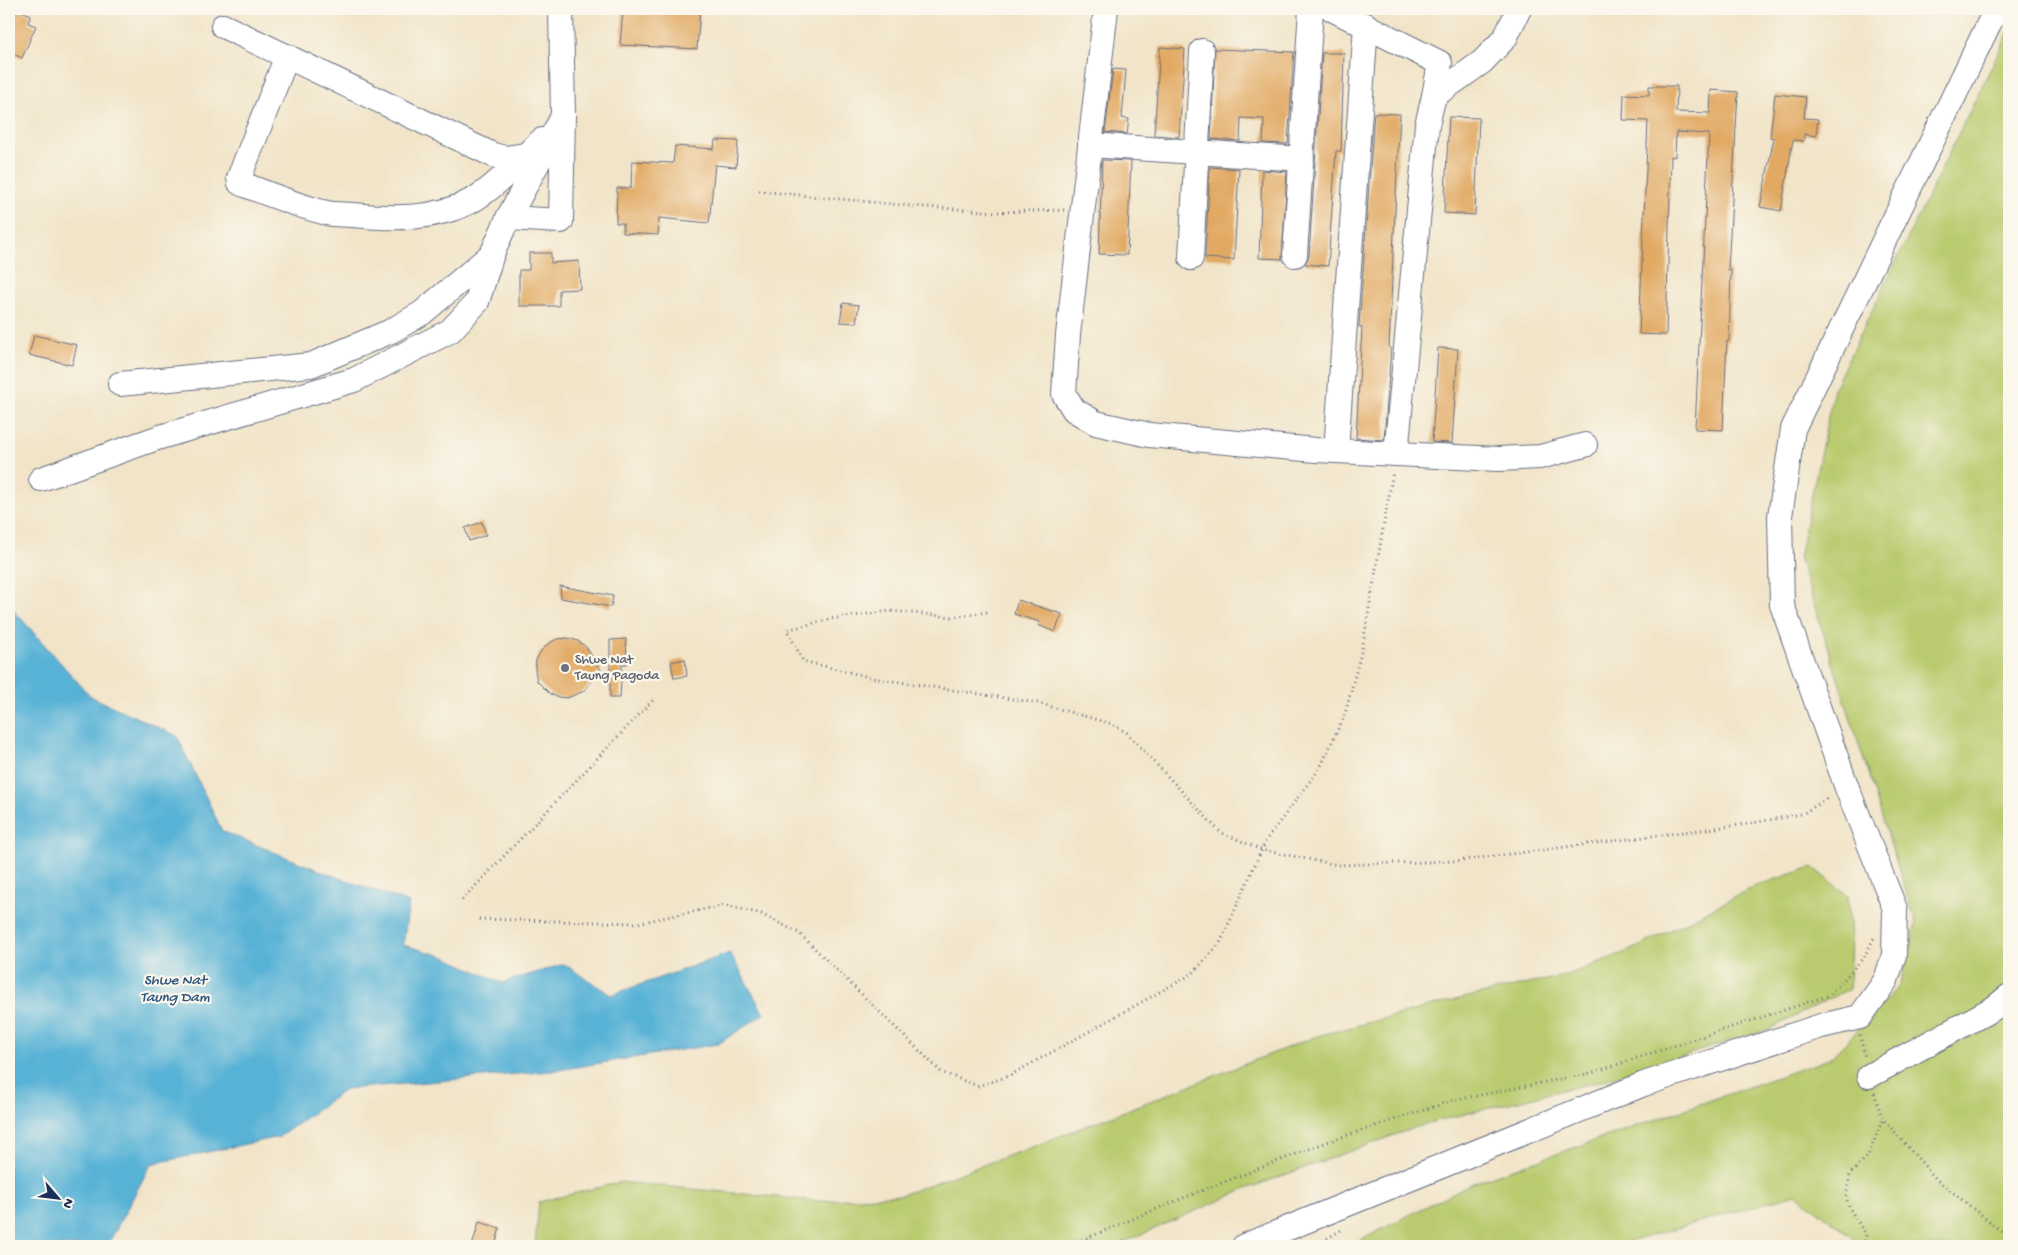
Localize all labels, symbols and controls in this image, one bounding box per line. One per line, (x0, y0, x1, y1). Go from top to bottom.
place label: Shwe Nat Taung Pagoda (574, 652, 661, 685)
marker: Shwe Nat Taung Pagoda (559, 662, 571, 674)
water label: Shwe Nat Taung Dam (140, 972, 210, 1007)
north arrow (32, 1172, 82, 1222)
text: N (58, 1195, 77, 1211)

